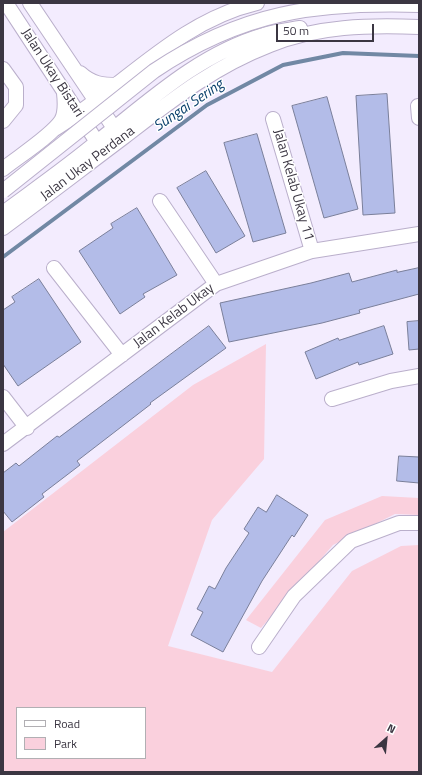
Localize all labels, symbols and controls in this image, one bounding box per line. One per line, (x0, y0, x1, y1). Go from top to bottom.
scale bar (278, 16, 376, 42)
text: 50 m (283, 21, 309, 40)
street label: Jalan Ukay Bistari (17, 25, 87, 121)
water label: Sungai Sering (151, 76, 227, 136)
street label: Jalan Ukay Perdana (38, 123, 138, 205)
street label: Jalan Kelab Ukay 11 (269, 127, 317, 243)
street label: Jalan Kelab Ukay (130, 280, 218, 352)
legend (16, 707, 146, 759)
text: Road (54, 714, 80, 733)
north arrow (366, 719, 406, 759)
text: N (384, 719, 398, 737)
text: Park (54, 734, 77, 753)

